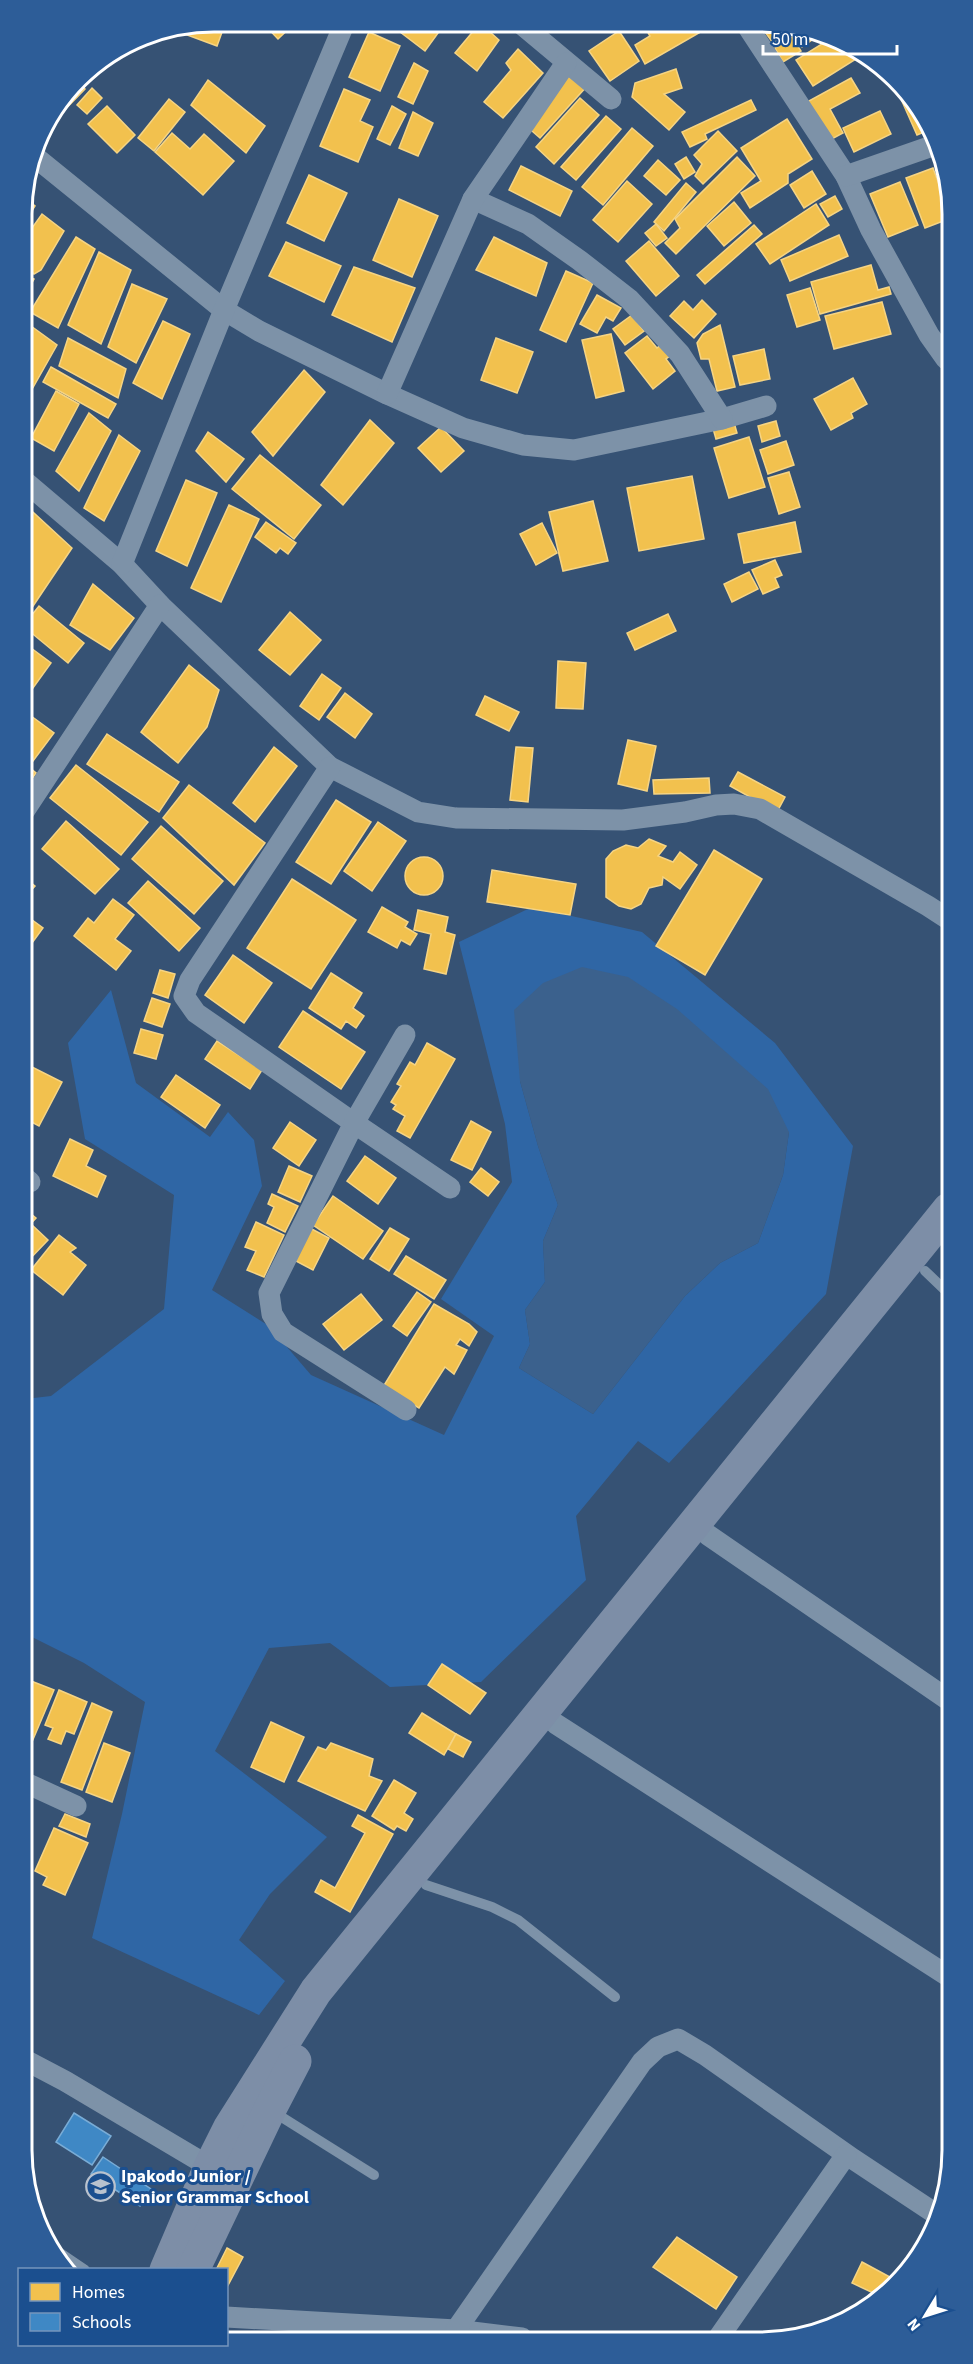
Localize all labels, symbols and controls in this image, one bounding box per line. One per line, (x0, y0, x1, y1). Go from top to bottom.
scale bar (763, 18, 896, 56)
text: 50 m (772, 27, 808, 52)
place label: Ipakodo Junior / Senior Grammar School (121, 2164, 309, 2210)
school or university icon: Ipakodo Junior / Senior Grammar School (84, 2170, 116, 2202)
legend (18, 2268, 228, 2346)
text: Homes (72, 2280, 125, 2305)
north arrow (895, 2286, 955, 2346)
text: Schools (72, 2310, 131, 2335)
text: N (902, 2314, 926, 2336)

